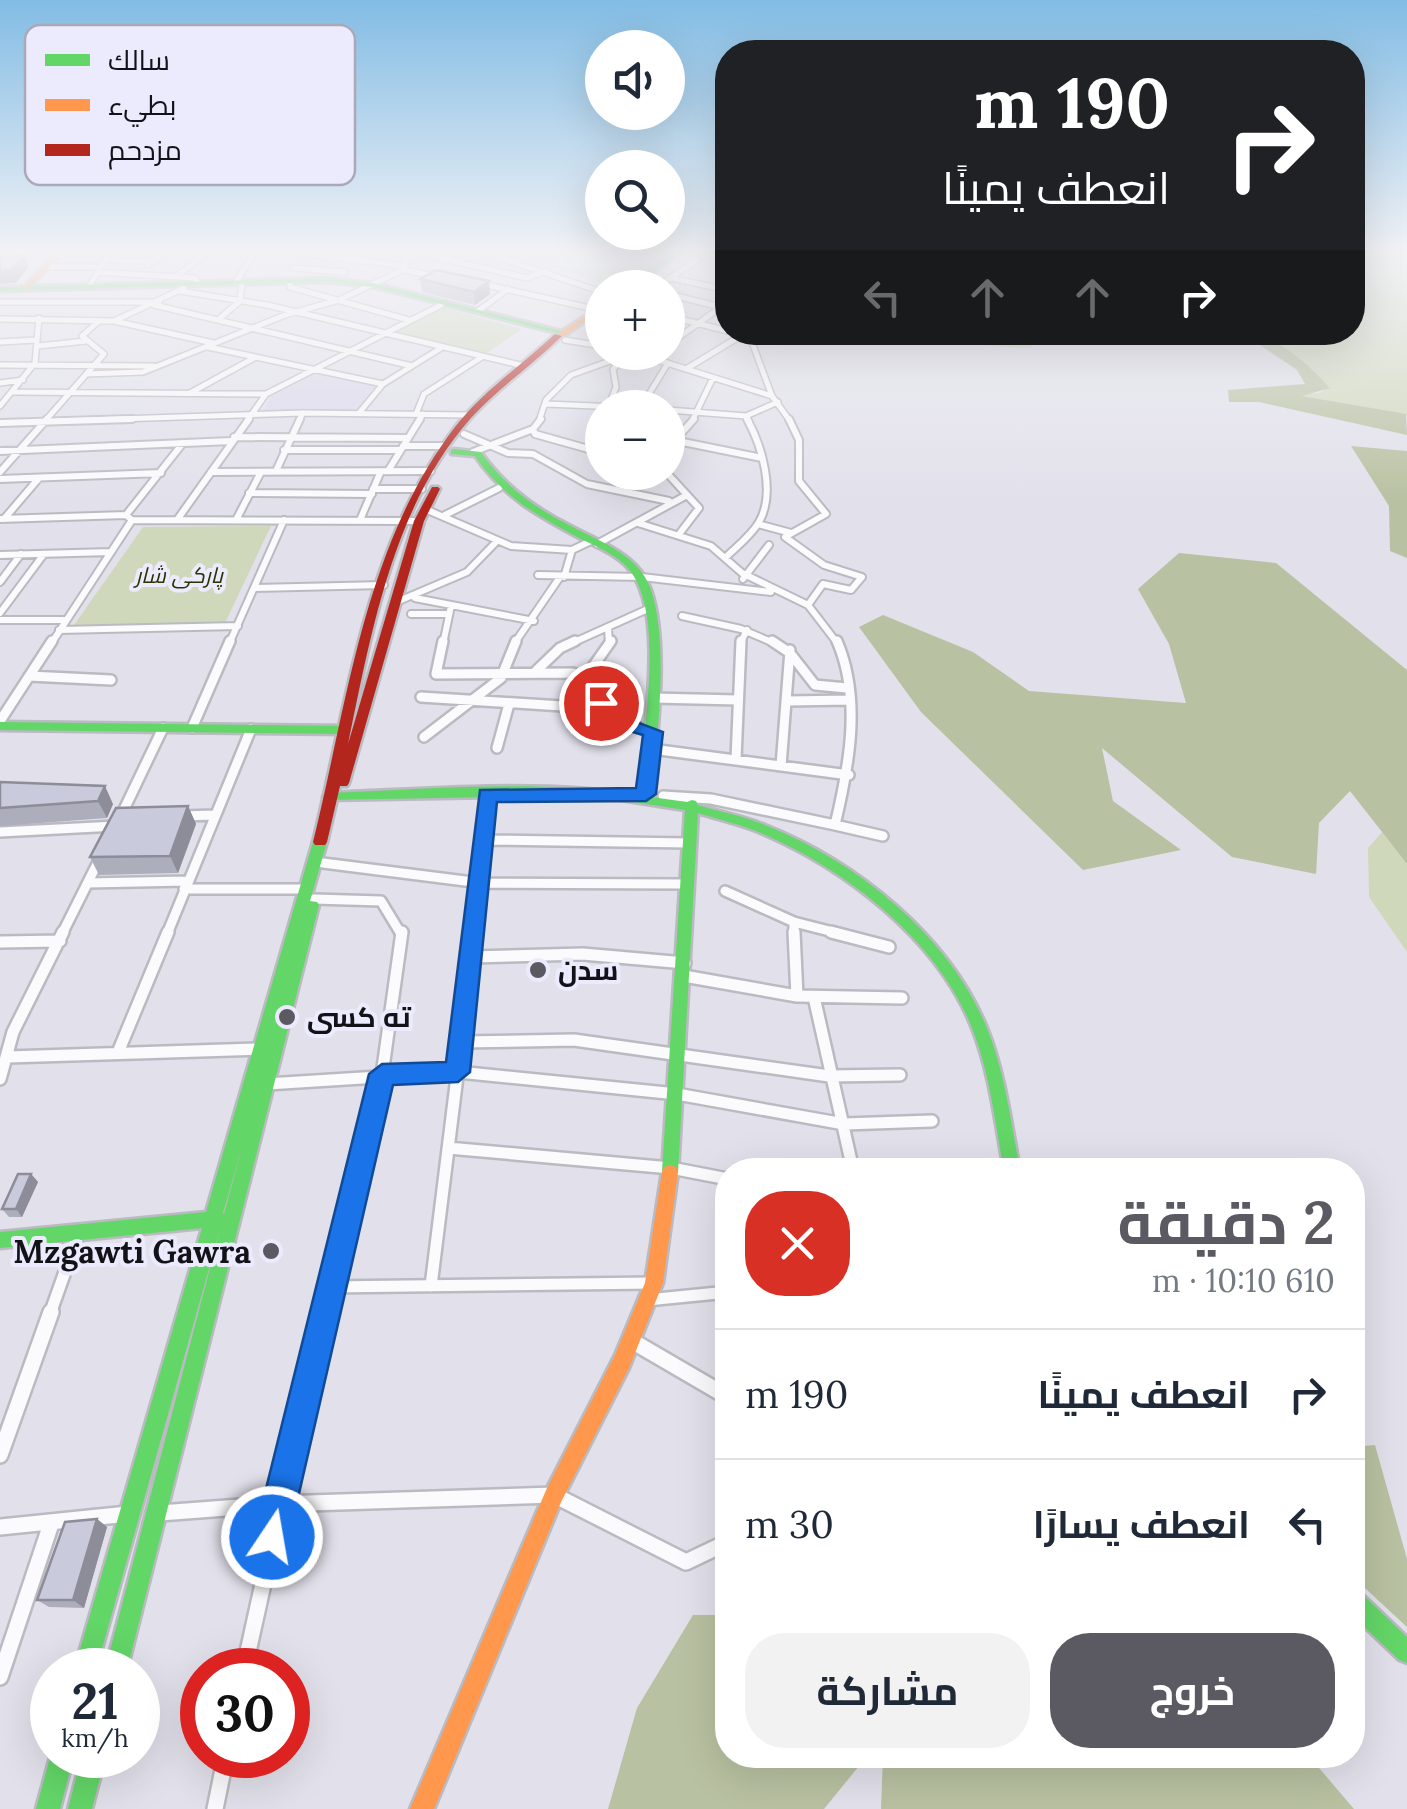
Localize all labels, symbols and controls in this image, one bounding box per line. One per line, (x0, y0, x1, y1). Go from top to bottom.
legend (25, 25, 355, 185)
map controls (585, 30, 685, 490)
button: sound (585, 30, 685, 130)
text: سالك (108, 42, 170, 78)
text: 190 m (974, 58, 1170, 147)
icon: right (1205, 80, 1335, 210)
text: بطيء (108, 87, 176, 127)
text: مزدحم (108, 132, 182, 170)
button: search (585, 150, 685, 250)
text: انعطف يمينًا (942, 159, 1170, 216)
button: + (585, 270, 685, 370)
icon: left (855, 270, 910, 325)
icon: ahead (960, 270, 1015, 325)
icon: ahead (1065, 270, 1120, 325)
icon: right (1170, 270, 1225, 325)
button: − (585, 390, 685, 490)
park label: پاركى شار (132, 561, 224, 590)
pin (559, 661, 644, 746)
icon: arrive (574, 676, 629, 731)
place label: سدن (558, 952, 618, 988)
marker: سدن (527, 959, 549, 981)
place label: ته كسى (307, 999, 411, 1035)
marker: ته كسى (276, 1006, 298, 1028)
text: 2 دقيقة (1118, 1184, 1335, 1260)
button: close (745, 1191, 850, 1296)
place label: Mzgawti Gawra (13, 1231, 251, 1272)
marker: Mzgawti Gawra (260, 1240, 282, 1262)
text: 610 m · 10:10 (1152, 1260, 1335, 1301)
icon: right (1280, 1367, 1335, 1422)
text: 190 m (745, 1370, 848, 1418)
text: انعطف يمينًا (1037, 1370, 1250, 1418)
position arrow (220, 1485, 324, 1589)
icon: left (1280, 1497, 1335, 1552)
text: 30 m (745, 1500, 834, 1548)
text: انعطف يسارًا (1033, 1500, 1250, 1548)
button: مشاركة (745, 1633, 1030, 1748)
button: خروج (1050, 1633, 1335, 1748)
speed limit sign: 30 (180, 1648, 310, 1778)
text: 21 (72, 1669, 118, 1733)
text: km/h (61, 1722, 129, 1754)

